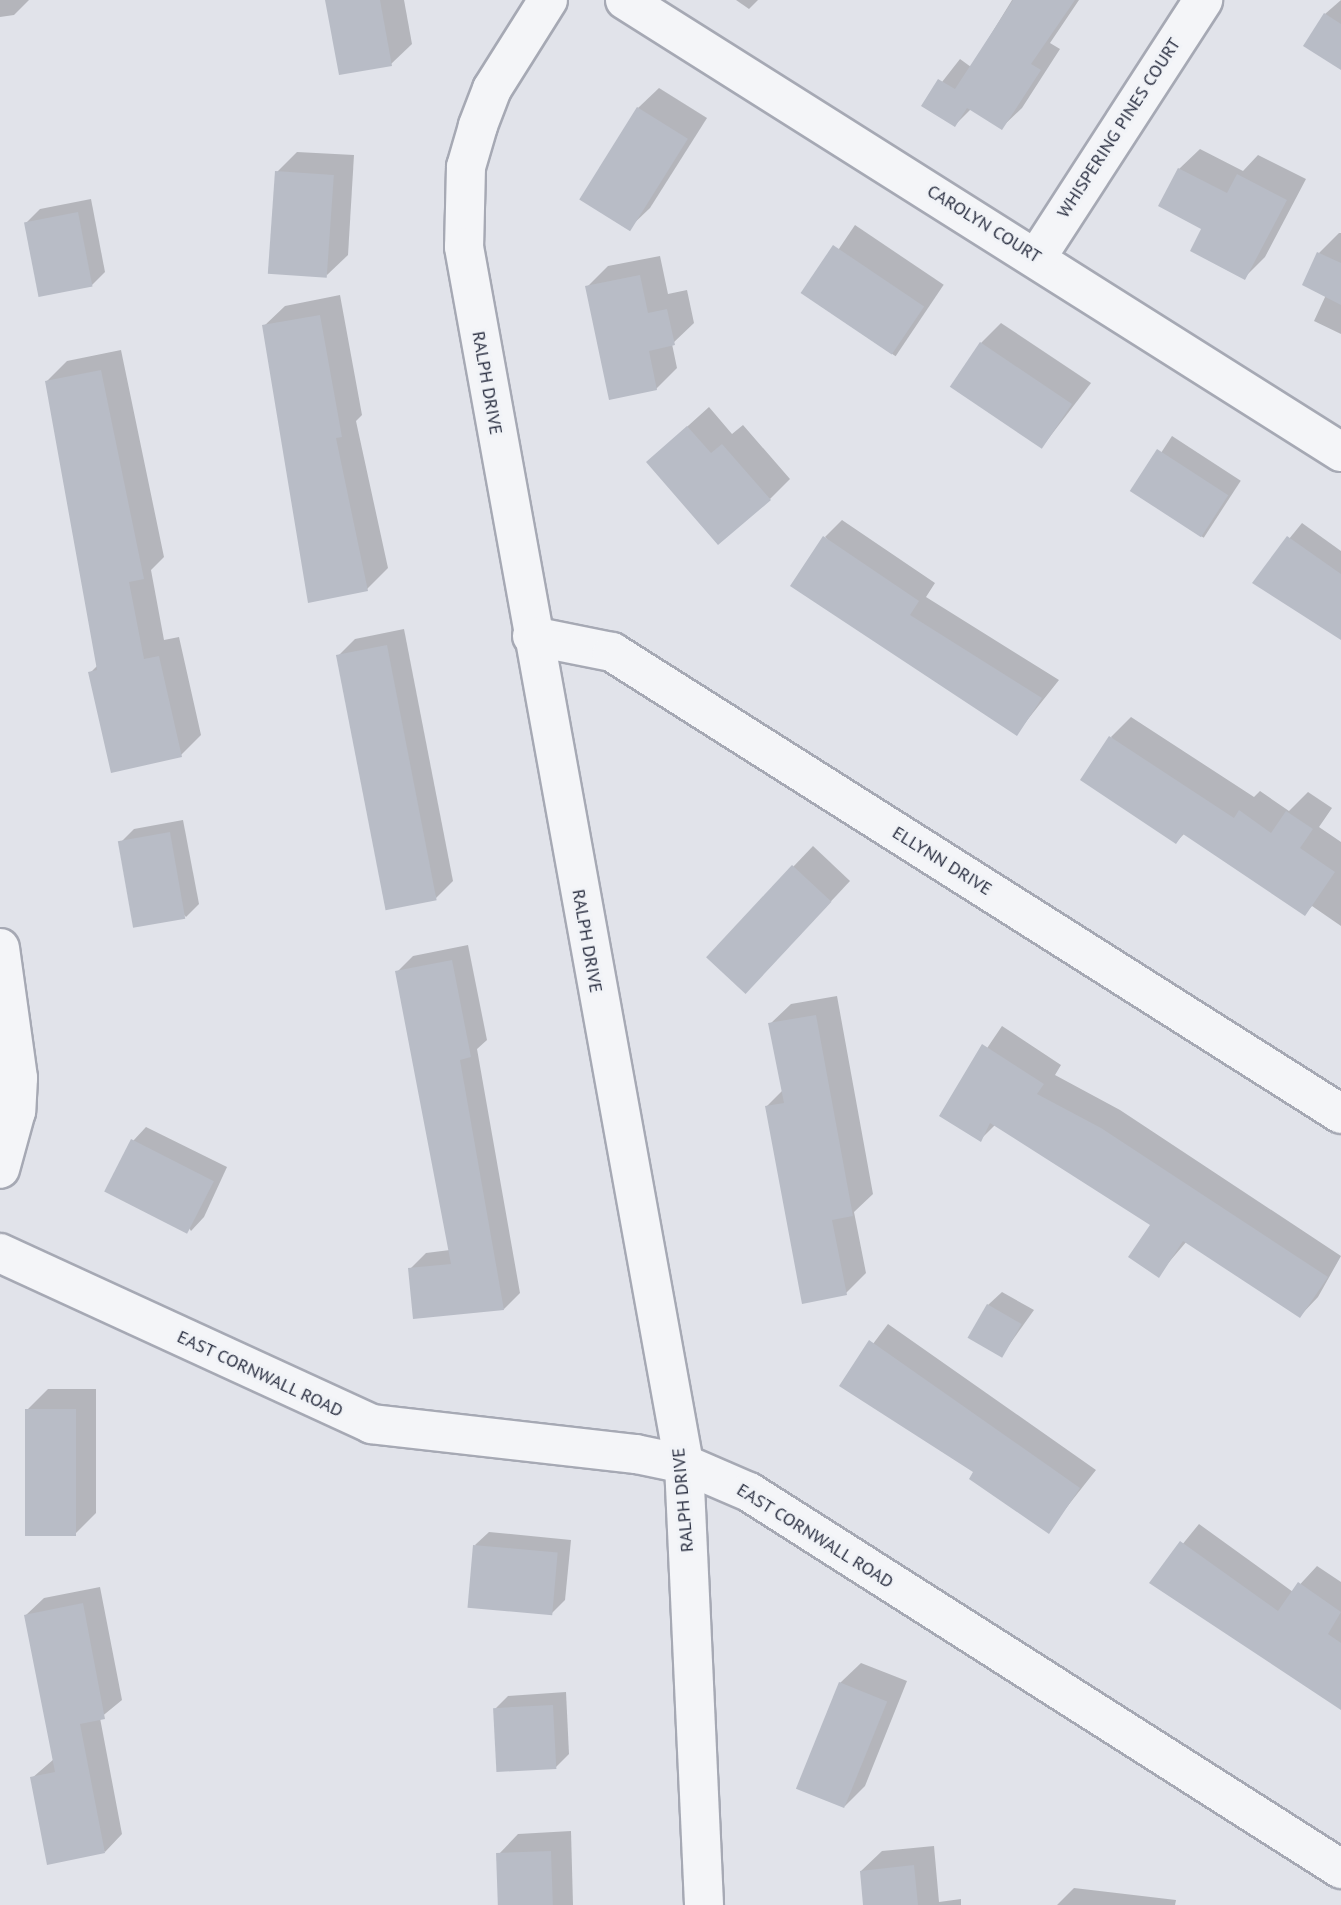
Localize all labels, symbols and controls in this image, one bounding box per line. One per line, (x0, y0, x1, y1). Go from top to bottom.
street label: WHISPERING PINES COURT (1053, 34, 1185, 222)
street label: CAROLYN COURT (923, 180, 1045, 268)
street label: RALPH DRIVE (467, 330, 507, 436)
street label: ELLYNN DRIVE (888, 822, 996, 900)
street label: RALPH DRIVE (567, 888, 607, 994)
street label: EAST CORNWALL ROAD (173, 1326, 347, 1422)
street label: RALPH DRIVE (668, 1447, 698, 1553)
street label: EAST CORNWALL ROAD (732, 1479, 898, 1593)

